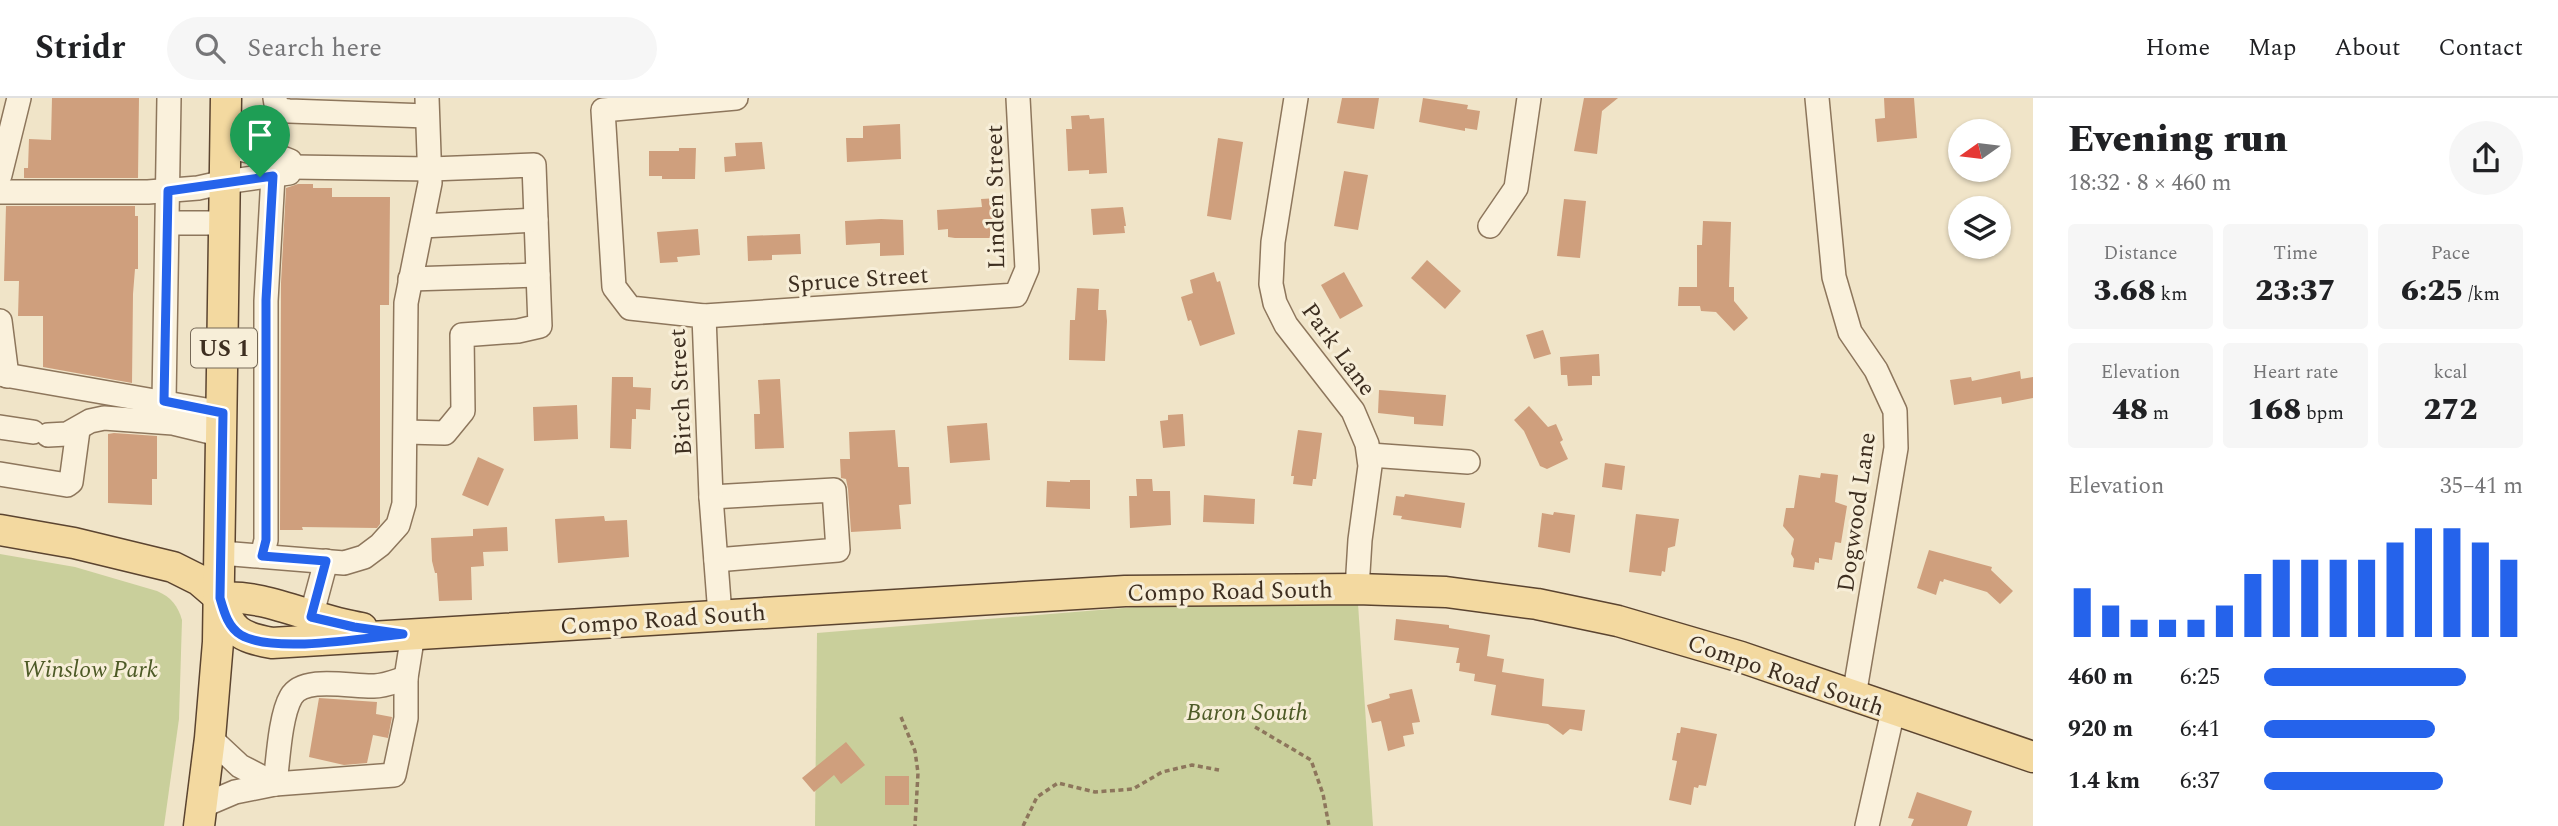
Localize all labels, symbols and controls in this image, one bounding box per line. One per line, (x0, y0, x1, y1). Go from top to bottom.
search box (167, 17, 657, 80)
text: Stridr (35, 23, 125, 73)
text: Search here (247, 28, 382, 68)
icon: search (191, 29, 229, 67)
text: Home (2145, 30, 2210, 66)
text: Map (2248, 30, 2296, 66)
text: About (2334, 30, 2400, 66)
text: Contact (2438, 30, 2523, 66)
pin (230, 105, 290, 177)
text: Evening run (2068, 111, 2288, 169)
icon: arrive (241, 116, 279, 154)
north arrow (1948, 119, 2011, 182)
map controls (1948, 119, 2011, 259)
button: share (2449, 121, 2523, 195)
street label: Linden Street (977, 124, 1015, 270)
text: 18:32 · 8 × 460 m (2068, 166, 2232, 201)
button: layers (1948, 196, 2011, 259)
text: Distance (2103, 239, 2178, 268)
text: Time (2273, 239, 2318, 268)
text: Pace (2431, 239, 2470, 268)
street label: Spruce Street (786, 257, 930, 303)
text: 3.68 (2093, 268, 2156, 314)
text: 23:37 (2255, 268, 2336, 314)
text: 6:25 (2401, 268, 2463, 314)
text: km (2156, 280, 2188, 309)
text: /km (2463, 280, 2500, 309)
street label: Park Lane (1292, 295, 1384, 404)
street label: Birch Street (660, 327, 702, 456)
road number: US 1 (191, 328, 257, 368)
text: Elevation (2101, 358, 2180, 387)
text: Heart rate (2253, 358, 2338, 387)
text: kcal (2433, 358, 2468, 387)
text: 48 (2112, 387, 2148, 433)
text: 168 (2247, 387, 2301, 433)
text: 272 (2424, 387, 2478, 433)
text: m (2148, 399, 2169, 428)
text: bpm (2301, 399, 2344, 428)
street label: Dogwood Lane (1828, 430, 1886, 594)
text: Elevation (2068, 469, 2164, 504)
text: 35–41 m (2440, 469, 2523, 504)
street label: Compo Road South (1127, 572, 1333, 612)
street label: Compo Road South (559, 595, 767, 645)
street label: Compo Road South (1682, 625, 1889, 726)
park label: Winslow Park (22, 652, 158, 688)
text: 460 m (2068, 660, 2133, 695)
text: 6:25 (2180, 660, 2220, 695)
park label: Baron South (1186, 695, 1308, 731)
text: 920 m (2068, 712, 2133, 747)
text: 6:41 (2180, 712, 2220, 747)
text: 1.4 km (2068, 764, 2140, 799)
text: 6:37 (2180, 764, 2220, 799)

